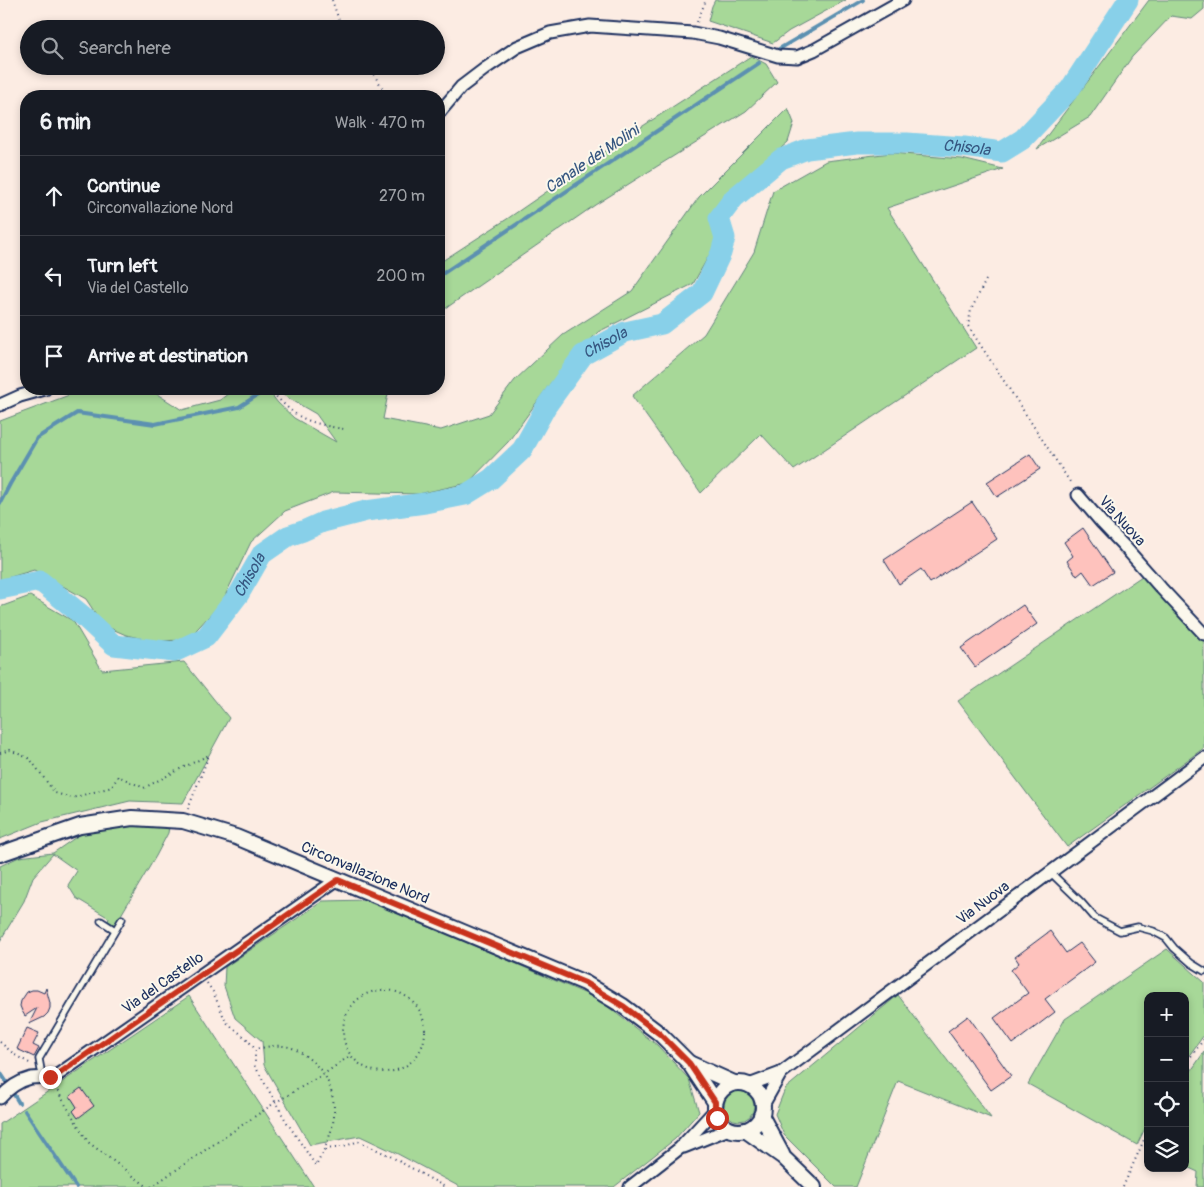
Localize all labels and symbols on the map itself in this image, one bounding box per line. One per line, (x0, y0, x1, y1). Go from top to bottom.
water label: Canale dei Molini (541, 119, 645, 198)
water label: Chisola (942, 136, 993, 161)
water label: Chisola (579, 322, 632, 363)
street label: Via Nuova (1094, 492, 1150, 550)
water label: Chisola (229, 549, 271, 601)
street label: Circonvallazione Nord (298, 837, 432, 909)
street label: Via Nuova (953, 877, 1013, 929)
street label: Via del Castello (119, 948, 207, 1018)
route end (39, 1066, 62, 1089)
route start (706, 1107, 729, 1130)

